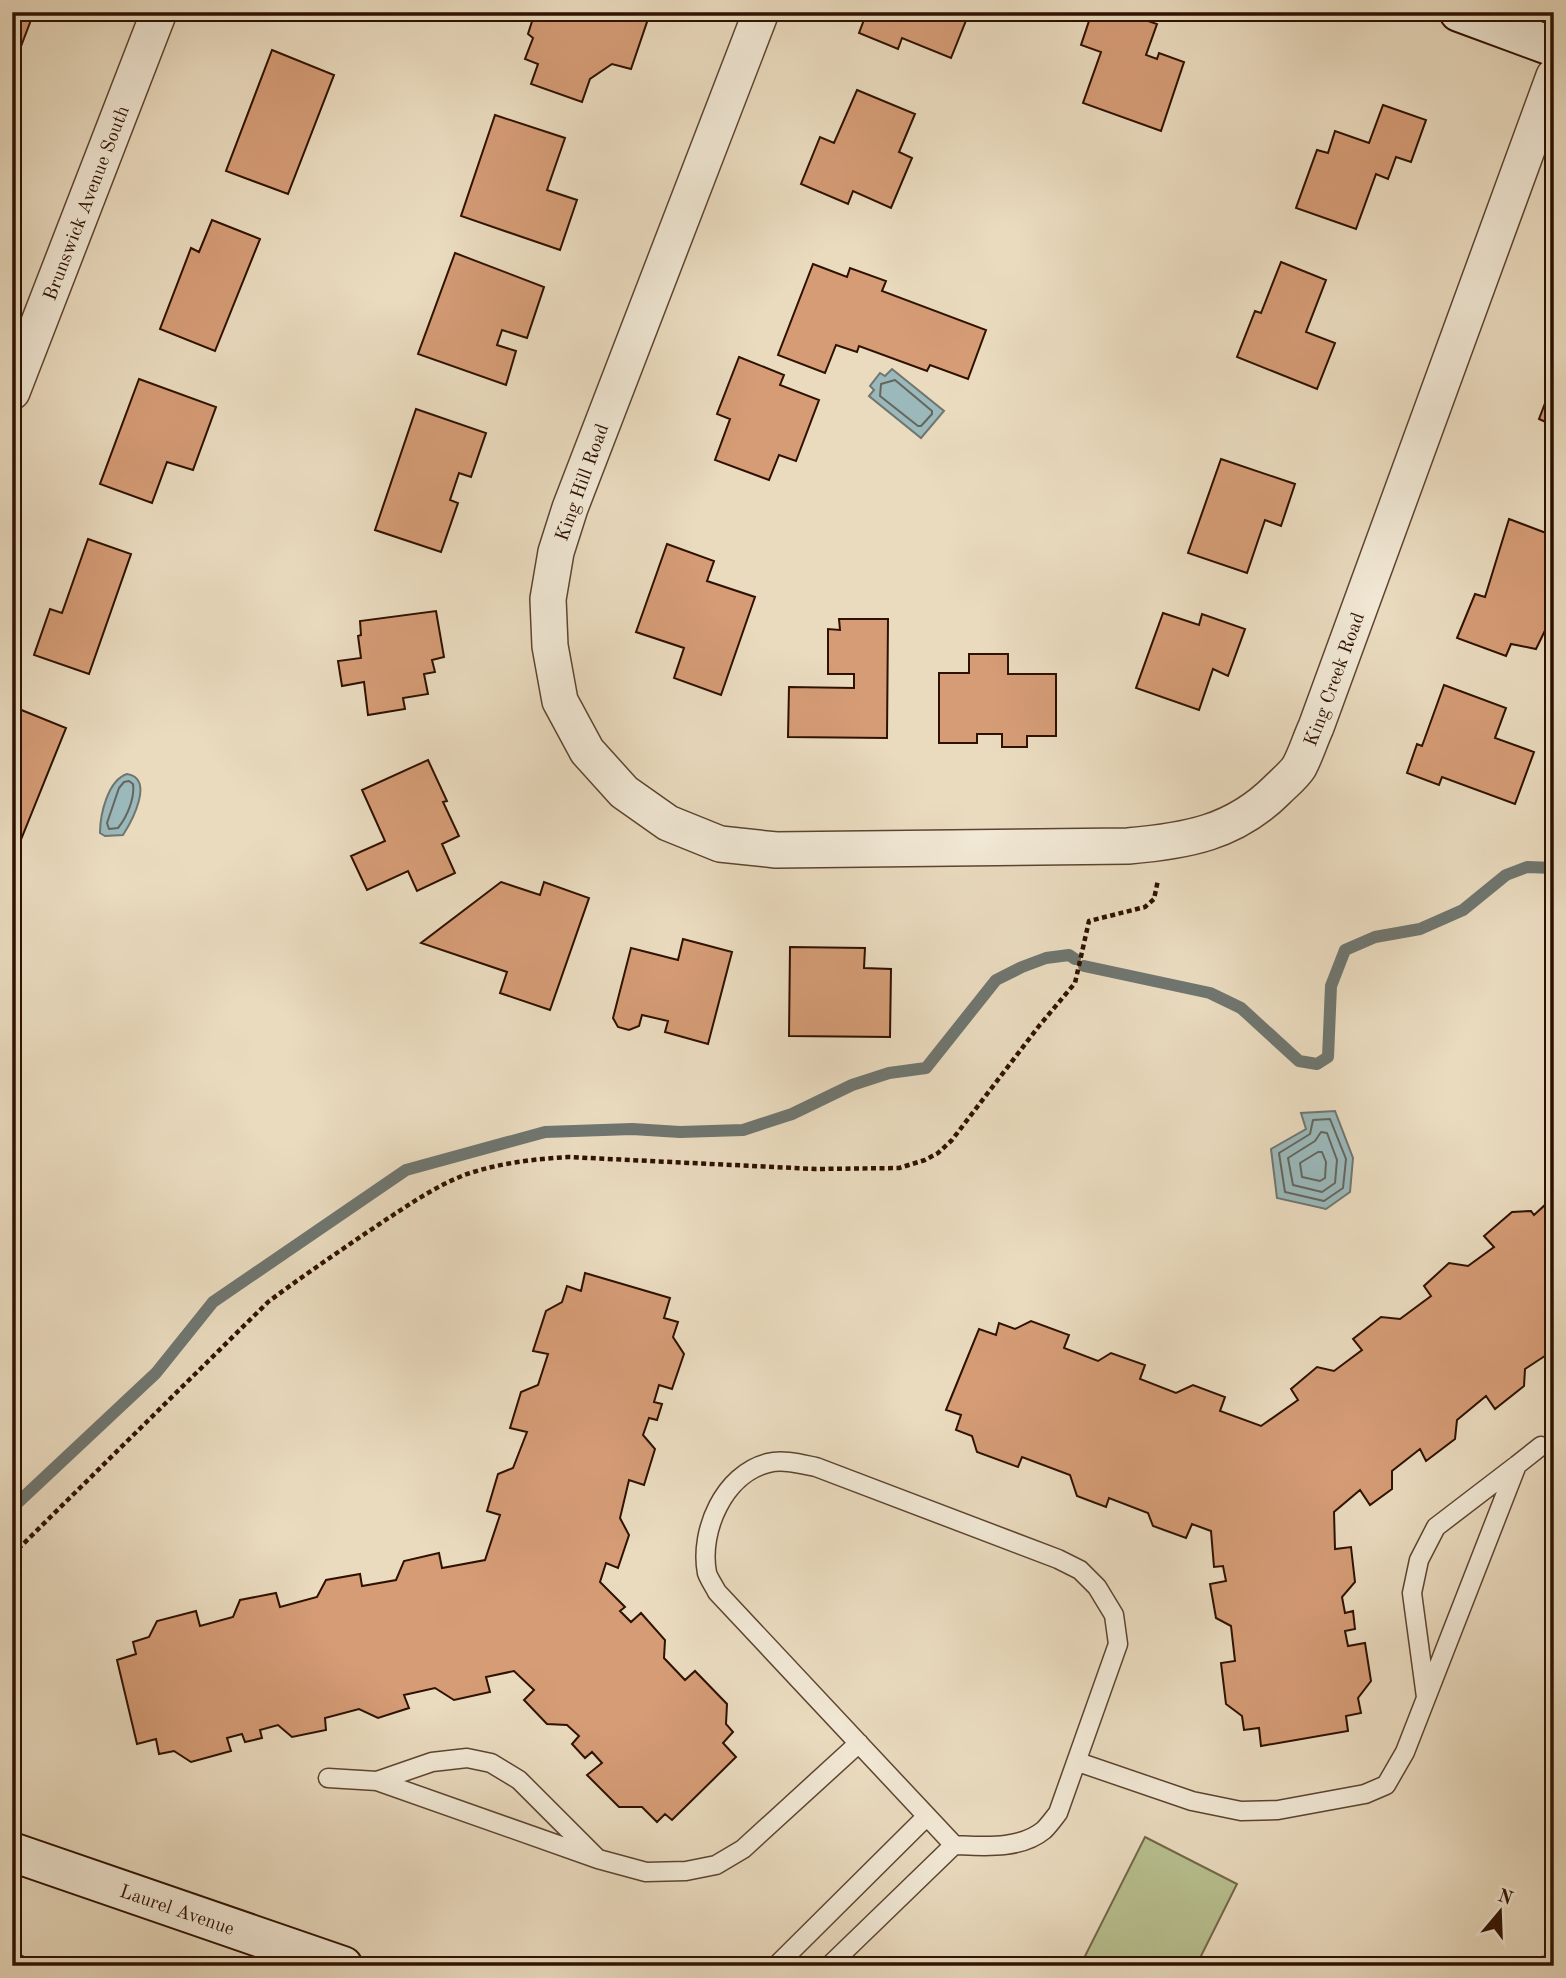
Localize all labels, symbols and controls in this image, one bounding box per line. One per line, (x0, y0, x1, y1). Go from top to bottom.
street label: Brunswick Avenue South (41, 104, 134, 304)
street label: King Hill Road (553, 422, 613, 544)
street label: King Creek Road (1302, 610, 1369, 749)
north arrow (1464, 1876, 1534, 1946)
street label: Laurel Avenue (117, 1883, 236, 1940)
text: N (1495, 1887, 1515, 1910)

